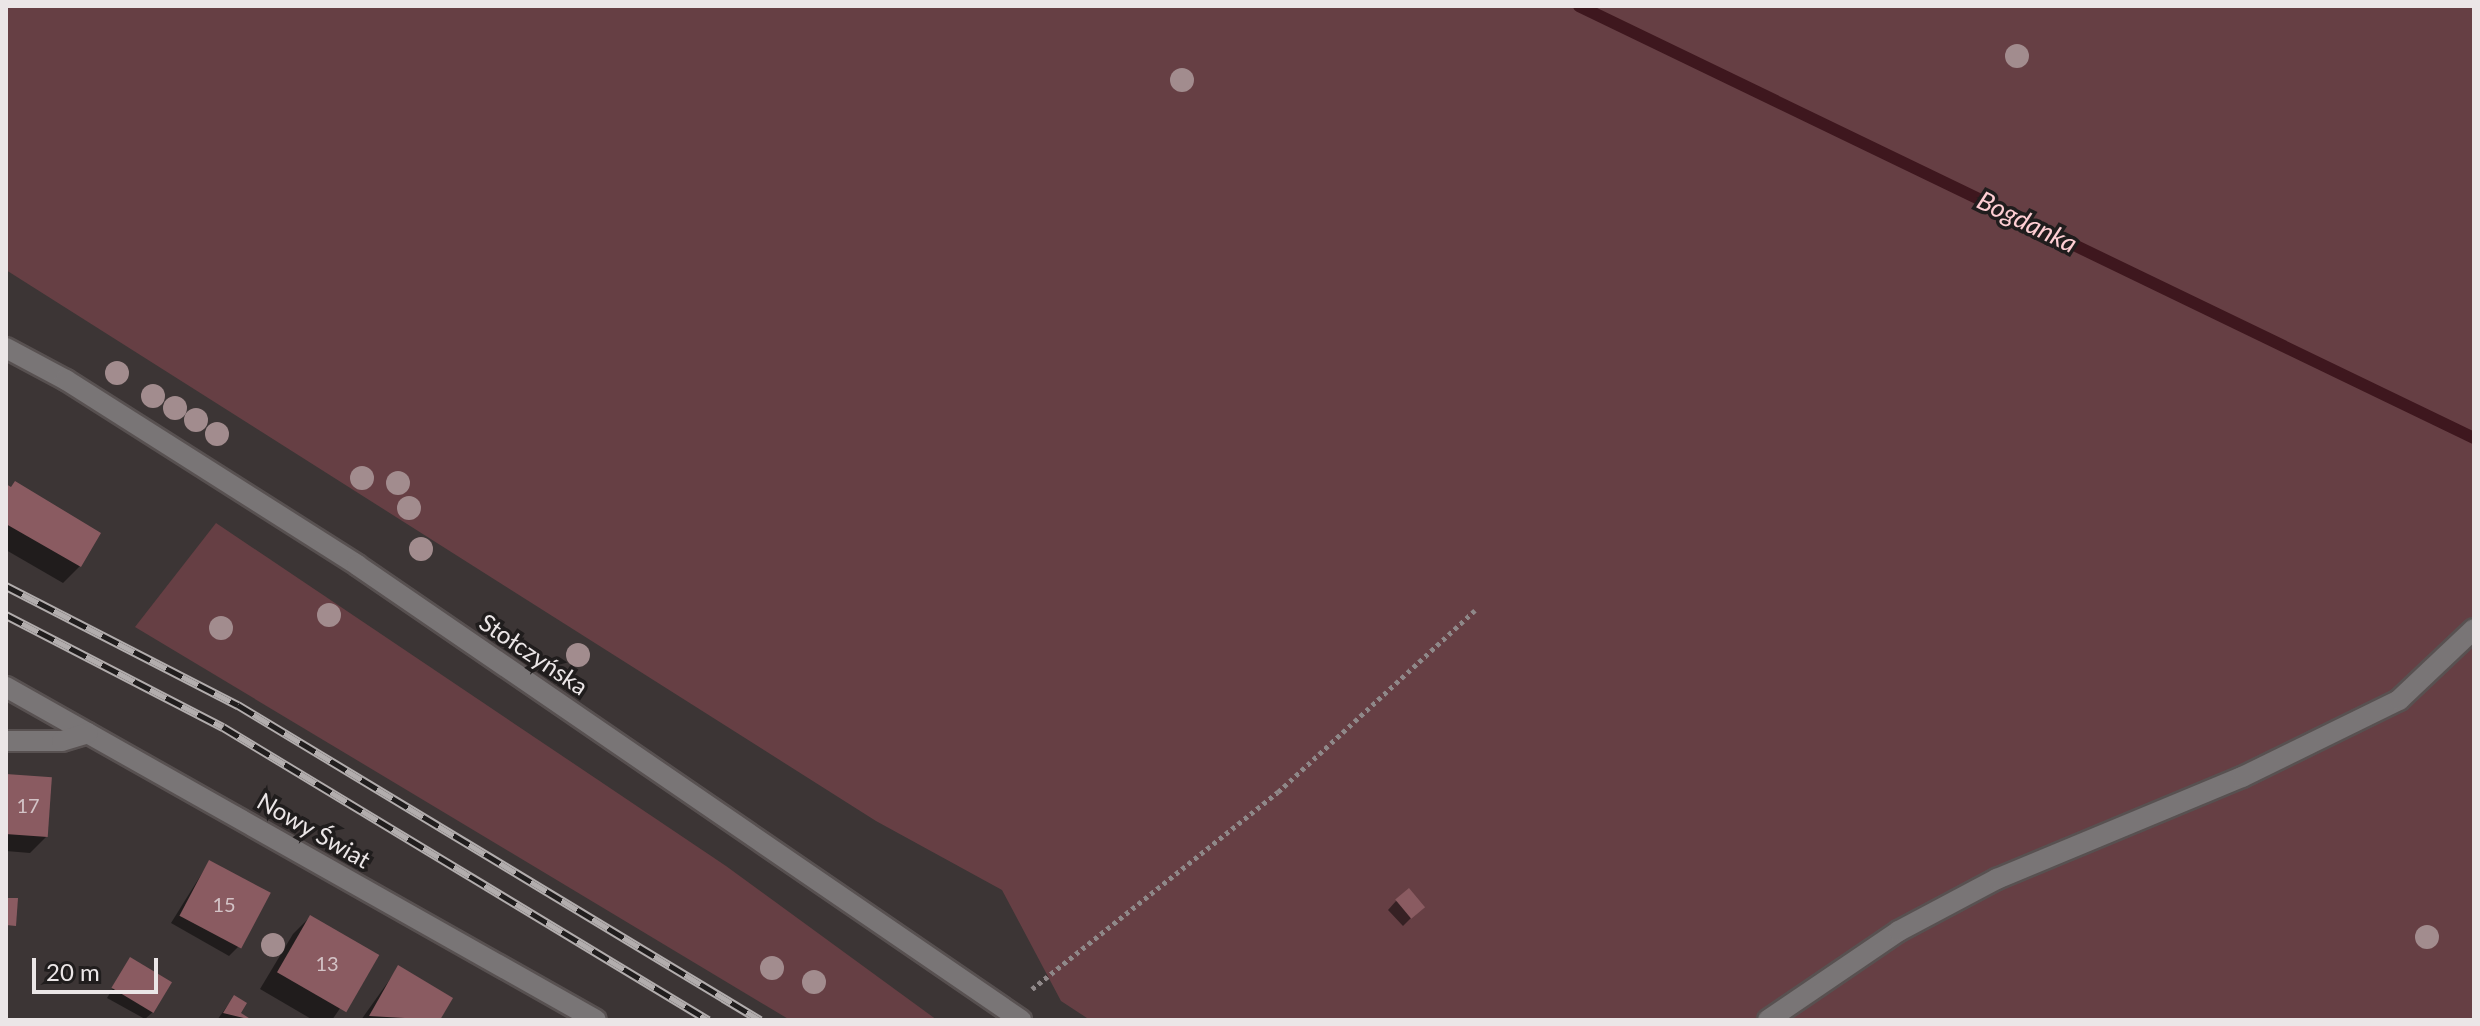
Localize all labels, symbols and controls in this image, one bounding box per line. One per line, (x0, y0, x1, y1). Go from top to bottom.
water label: Bogdanka (1972, 185, 2082, 259)
street label: Stołczyńska (474, 607, 594, 701)
street label: Nowy Świat (252, 786, 376, 874)
house number: 17 (16, 793, 40, 817)
house number: 15 (212, 892, 236, 916)
scale bar (36, 942, 162, 992)
house number: 13 (315, 951, 339, 975)
text: 20 m (46, 957, 100, 986)

